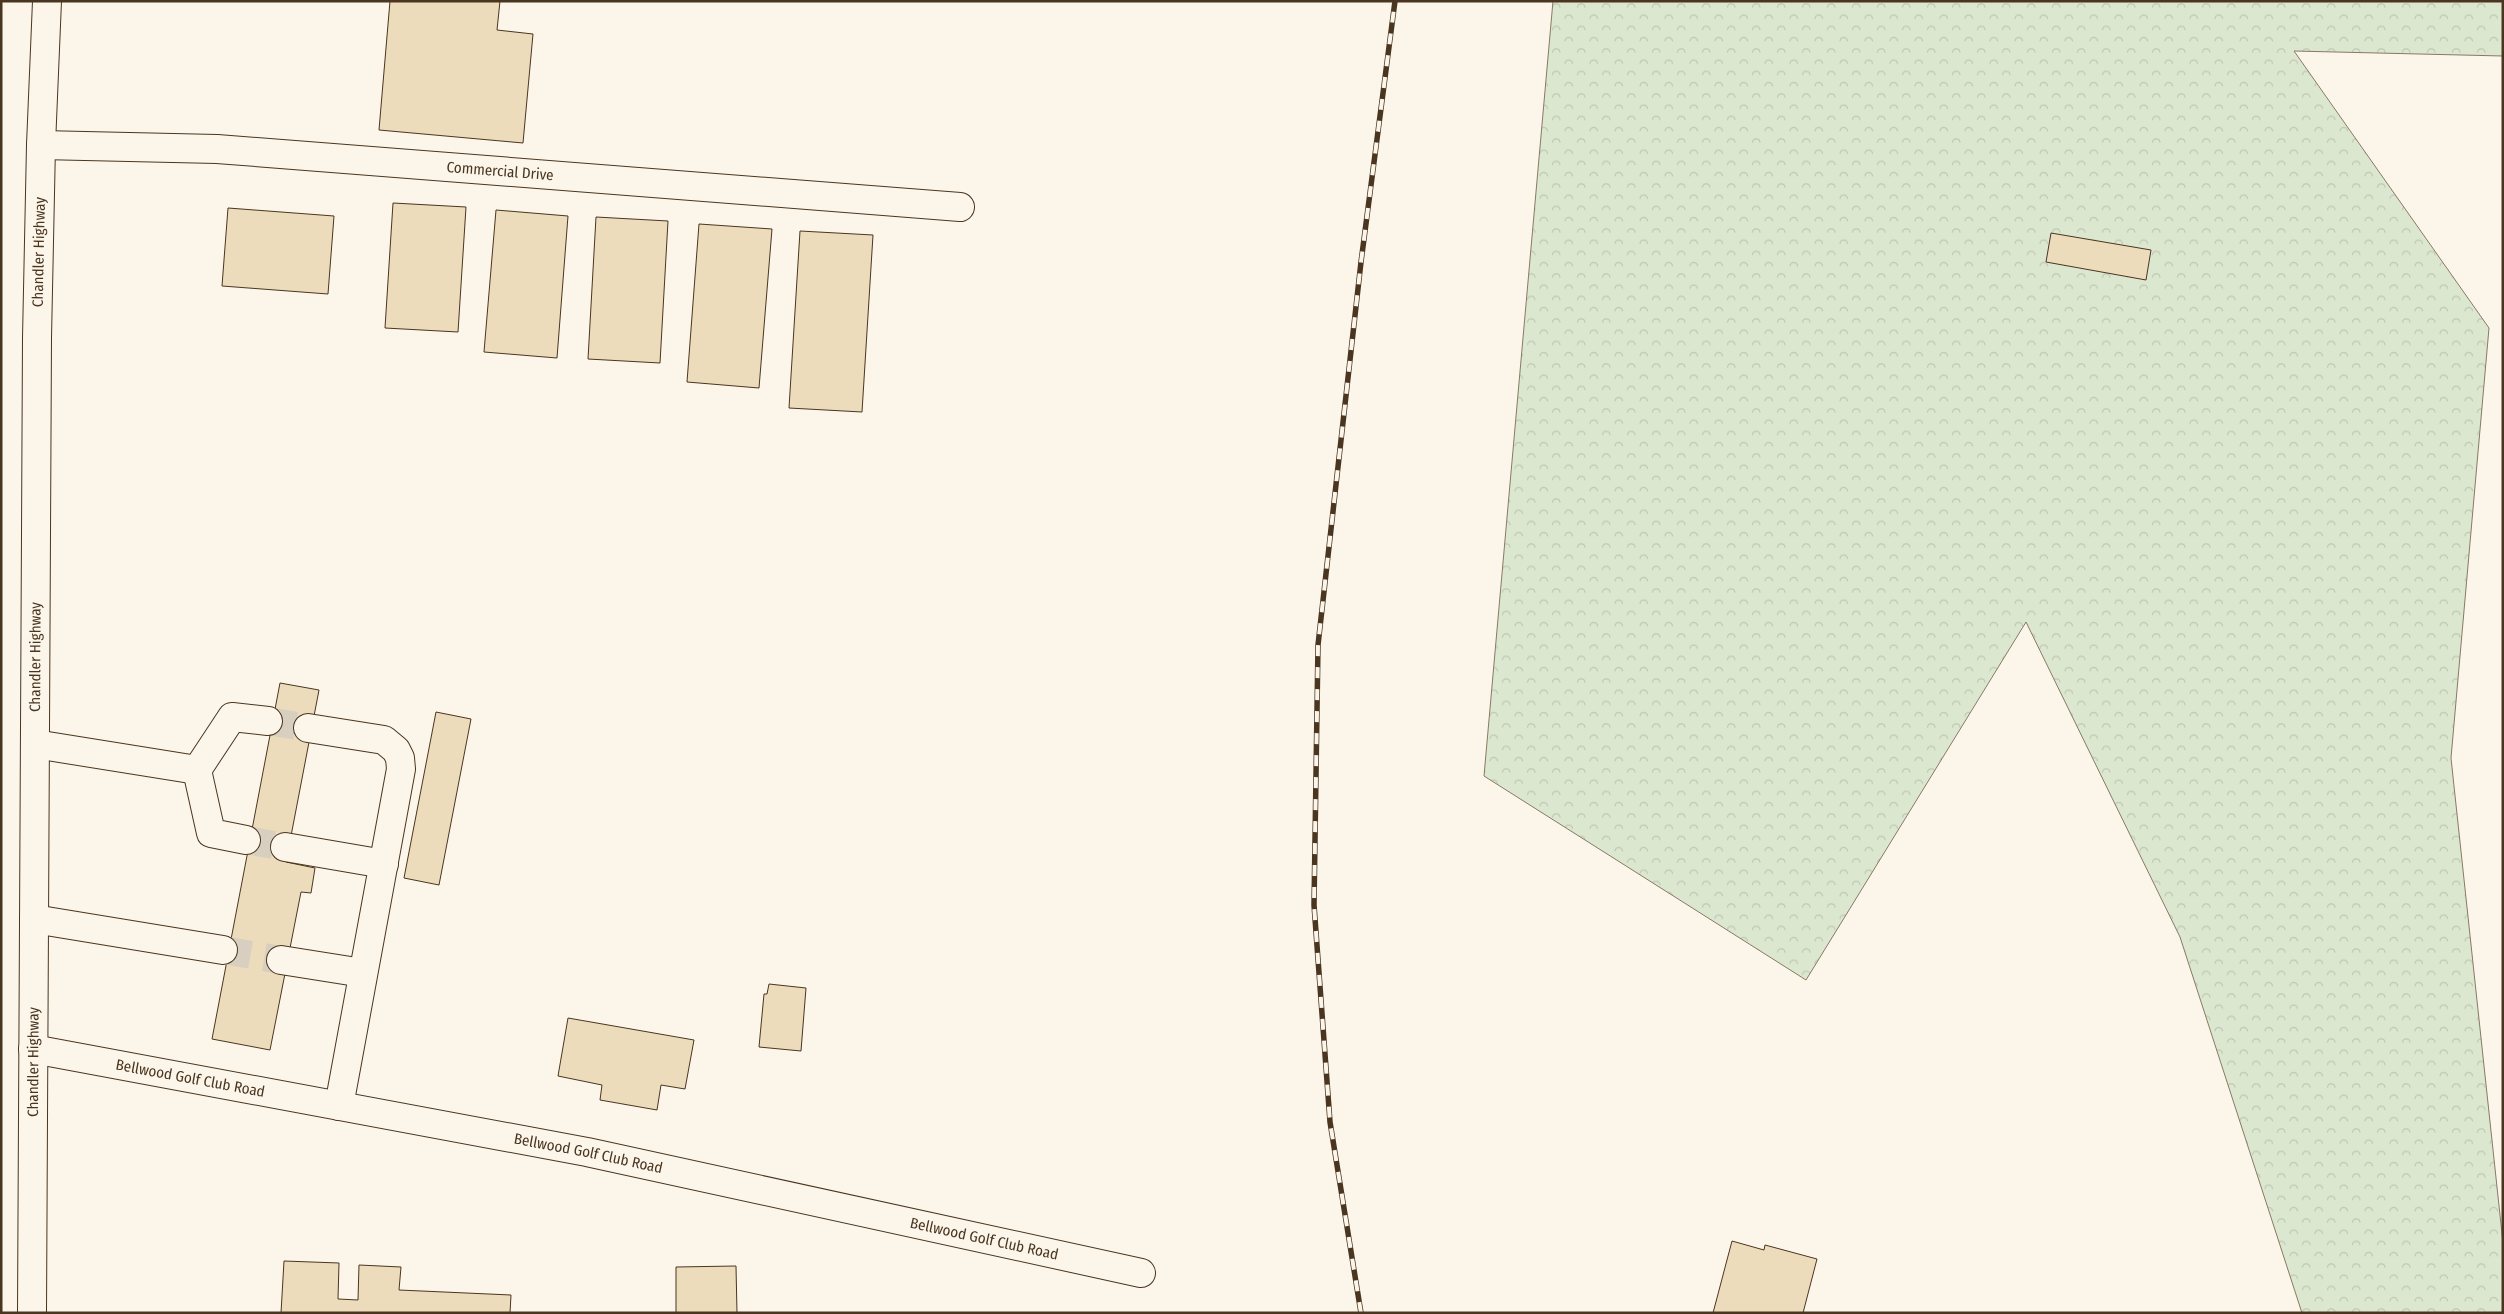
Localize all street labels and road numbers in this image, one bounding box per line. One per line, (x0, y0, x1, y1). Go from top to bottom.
street label: Commercial Drive (446, 158, 554, 184)
street label: Chandler Highway (29, 196, 49, 307)
street label: Chandler Highway (26, 602, 45, 712)
street label: Chandler Highway (24, 1007, 43, 1117)
street label: Bellwood Golf Club Road (114, 1056, 266, 1101)
street label: Bellwood Golf Club Road (512, 1130, 664, 1177)
street label: Bellwood Golf Club Road (908, 1214, 1060, 1264)

